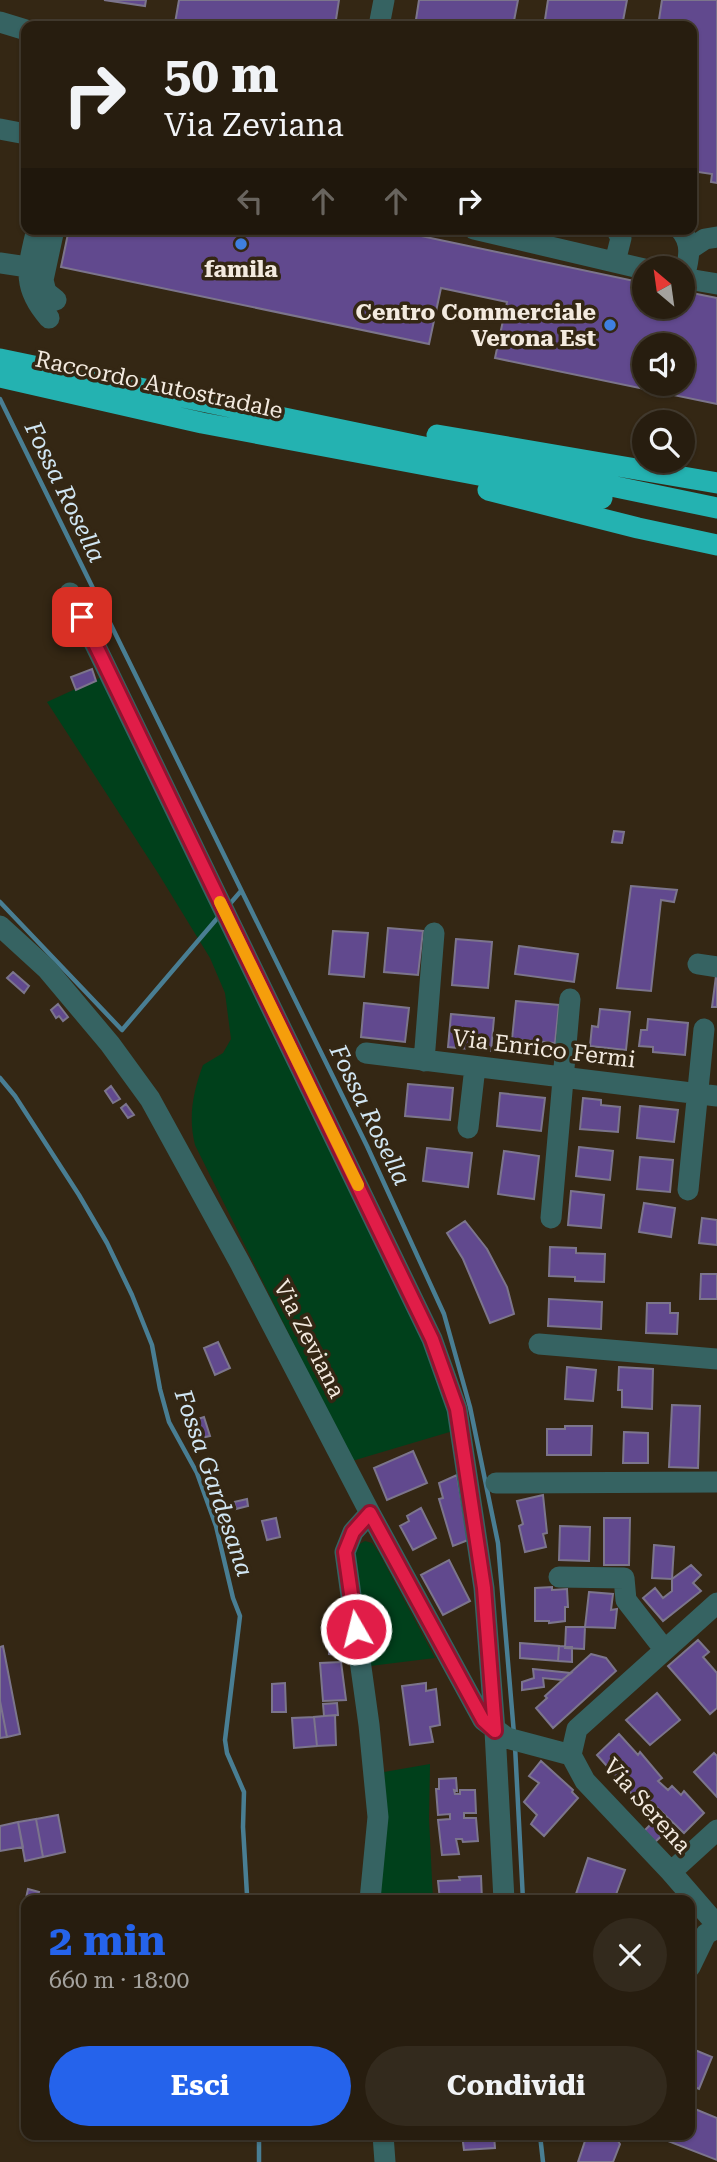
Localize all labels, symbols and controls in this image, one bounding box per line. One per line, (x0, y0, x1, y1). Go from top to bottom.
text: 50 m (164, 47, 279, 104)
icon: right (49, 49, 140, 140)
text: Via Zeviana (164, 106, 344, 144)
icon: left (231, 182, 269, 220)
icon: ahead (304, 182, 342, 220)
icon: ahead (377, 182, 415, 220)
icon: right (450, 182, 488, 220)
marker: famila (233, 236, 249, 252)
place label: famila (204, 256, 278, 283)
north arrow (632, 256, 695, 318)
map controls (632, 256, 695, 473)
place label: Centro Commerciale Verona Est (356, 299, 596, 352)
marker: Centro Commerciale Verona Est (602, 317, 618, 333)
button: sound (632, 333, 695, 396)
street label: Raccordo Autostradale (33, 346, 285, 424)
button: search (632, 410, 695, 473)
water label: Fossa Rosella (18, 416, 111, 567)
pin (52, 587, 112, 647)
icon: arrive (63, 598, 101, 636)
street label: Via Enrico Fermi (451, 1024, 637, 1074)
water label: Fossa Rosella (323, 1039, 416, 1190)
street label: Via Zeviana (268, 1275, 351, 1403)
water label: Fossa Gardesana (169, 1385, 259, 1580)
position arrow (319, 1592, 393, 1666)
street label: Via Serena (597, 1753, 697, 1859)
text: 2 min (49, 1916, 166, 1965)
button: close (593, 1918, 667, 1992)
text: 660 m · 18:00 (49, 1967, 189, 1994)
button: Esci (49, 2046, 351, 2126)
button: Condividi (365, 2046, 667, 2126)

